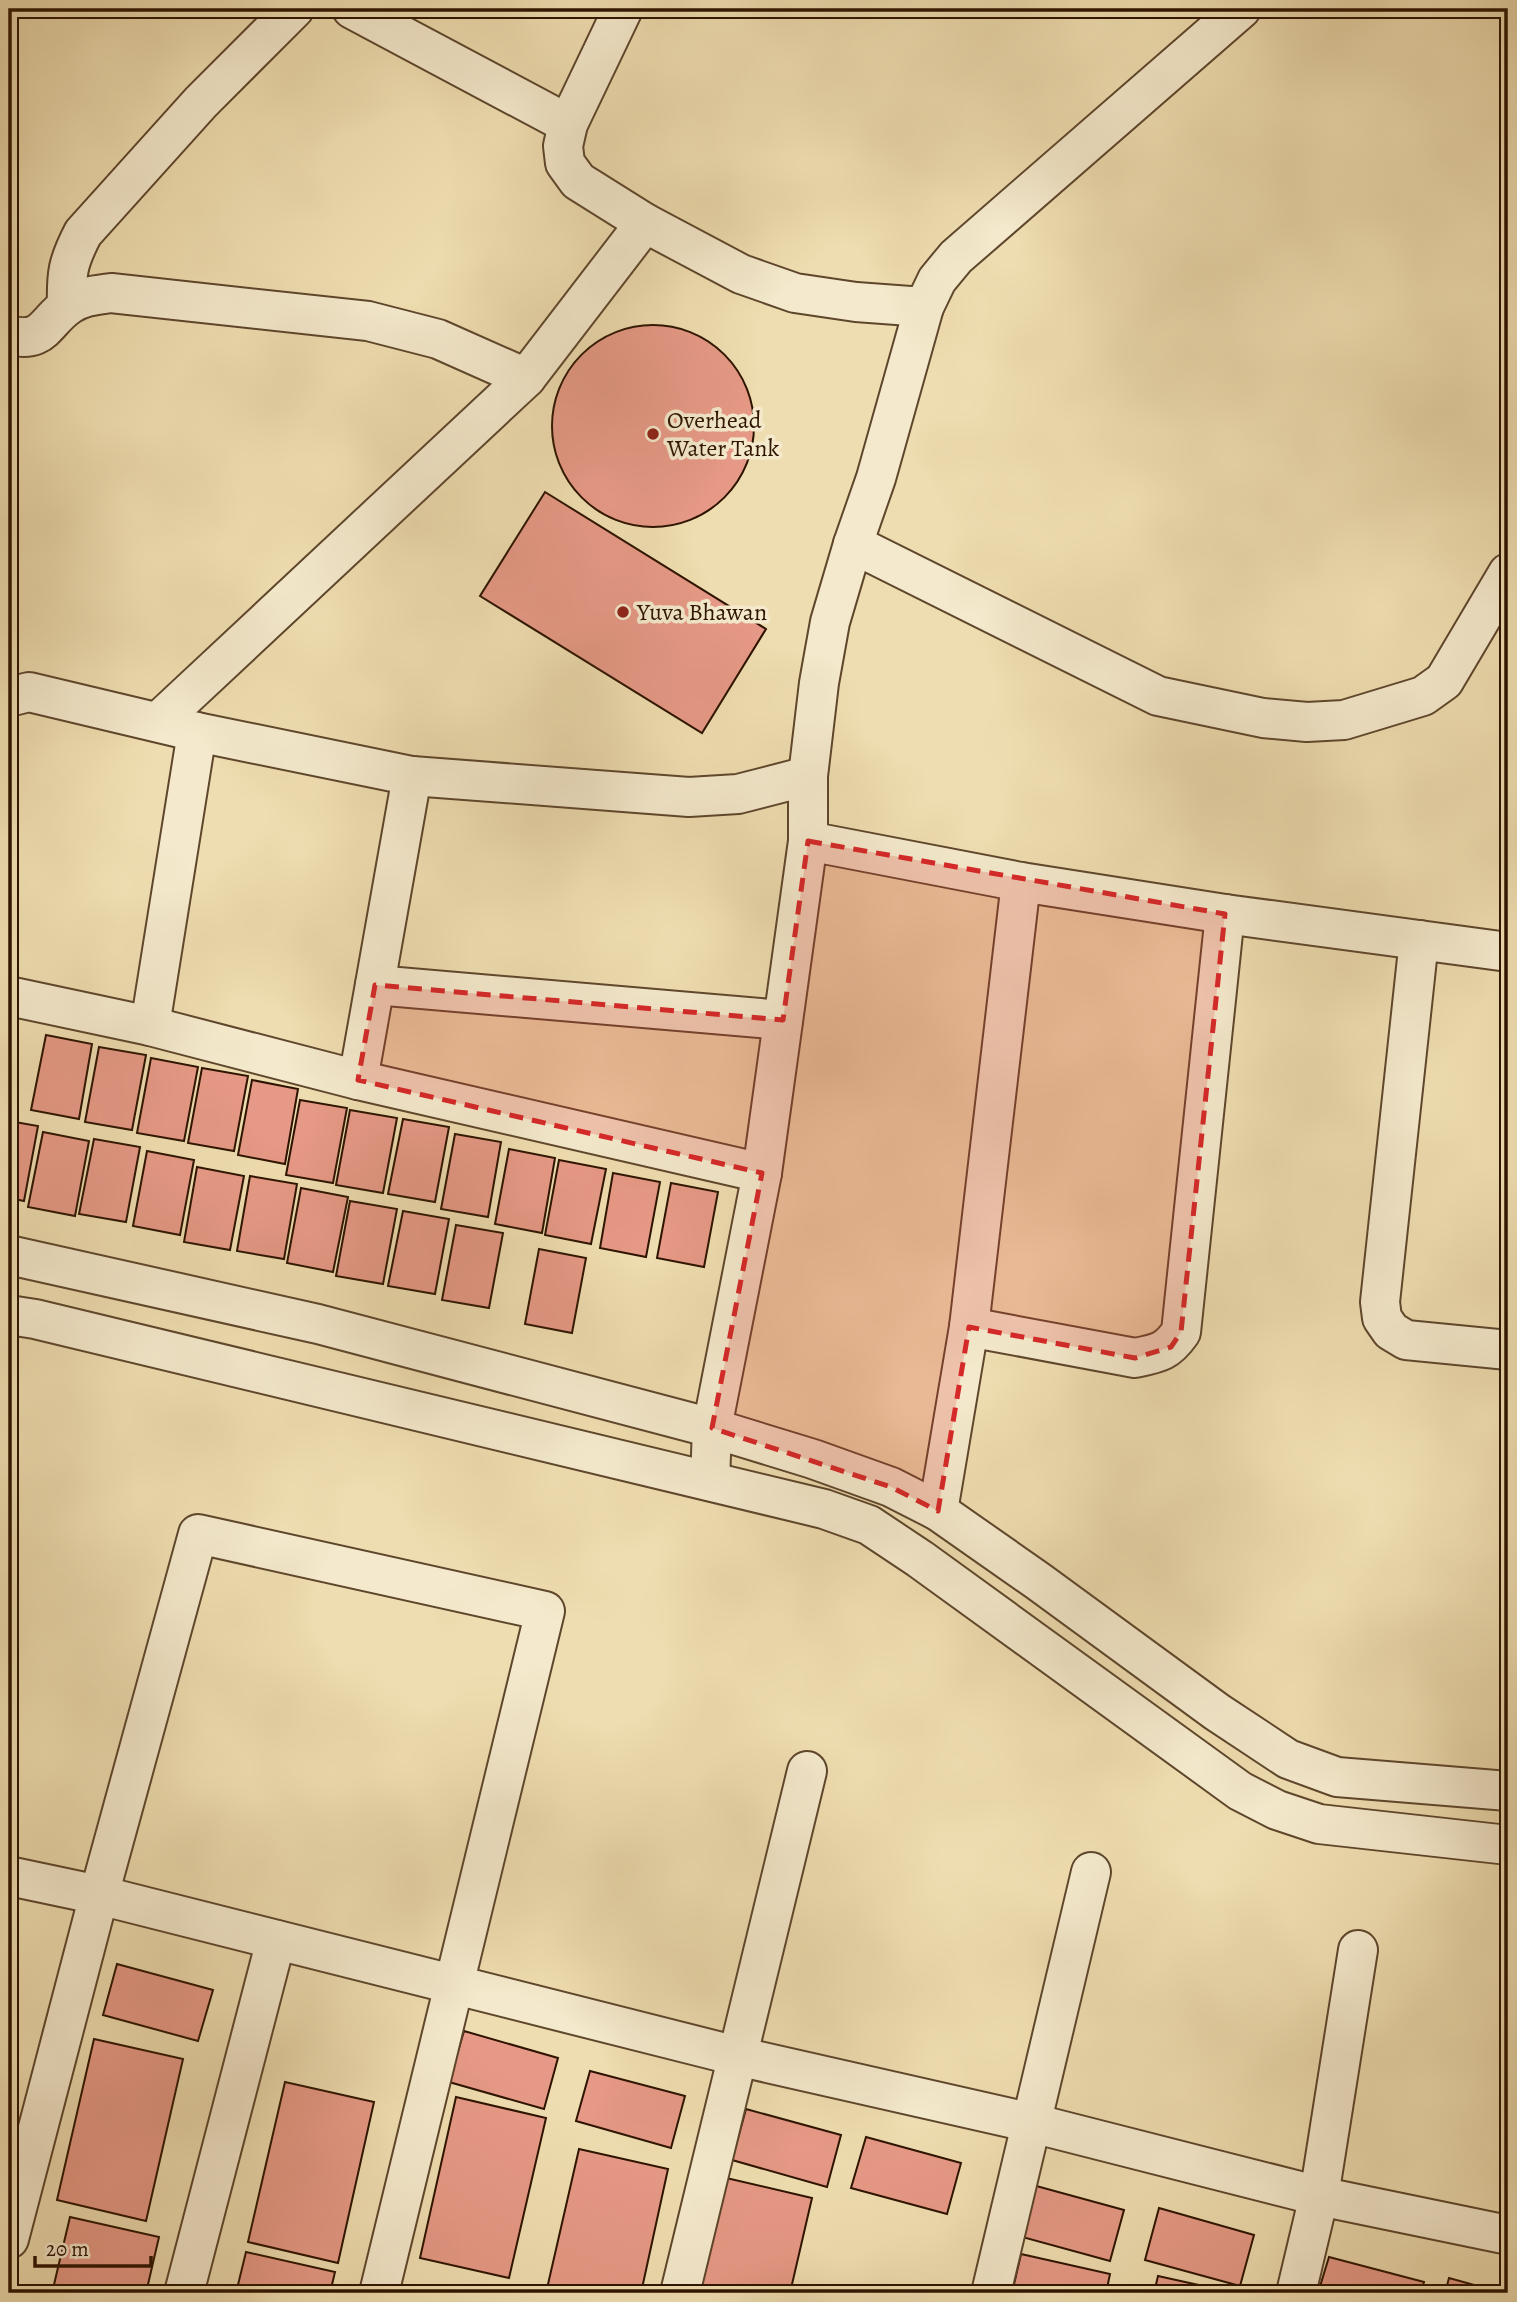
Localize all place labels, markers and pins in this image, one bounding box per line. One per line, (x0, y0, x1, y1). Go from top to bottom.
place label: Overhead Water Tank (666, 404, 779, 464)
marker: Overhead Water Tank (645, 426, 661, 442)
place label: Yuva Bhawan (636, 596, 767, 628)
marker: Yuva Bhawan (615, 604, 631, 620)

